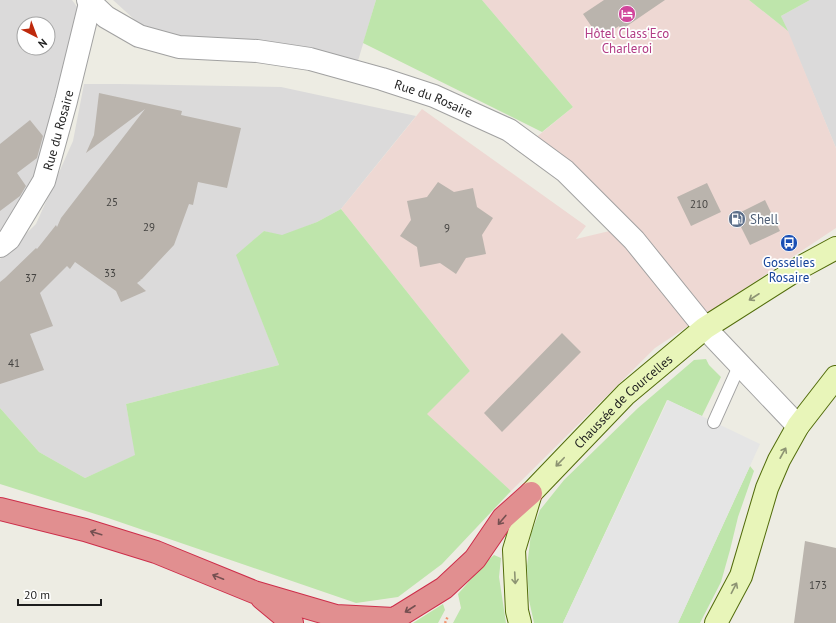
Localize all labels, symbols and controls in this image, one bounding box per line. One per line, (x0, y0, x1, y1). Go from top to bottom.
hotel icon: Hôtel Class‘Eco Charleroi (617, 4, 637, 24)
north arrow (16, 16, 56, 56)
place label: Hôtel Class‘Eco Charleroi (585, 25, 669, 57)
text: N (35, 36, 50, 51)
street label: Rue du Rosaire (392, 76, 475, 122)
street label: Rue du Rosaire (39, 88, 77, 172)
house number: 25 (106, 195, 118, 209)
house number: 210 (690, 197, 708, 211)
fuel station icon: Shell (727, 209, 747, 229)
place label: Shell (750, 211, 778, 228)
house number: 29 (143, 220, 155, 234)
house number: 9 (444, 221, 450, 235)
bus stop icon: Gosselies Rosaire (779, 233, 799, 253)
place label: Gosselies Rosaire (763, 254, 815, 286)
house number: 33 (104, 266, 116, 280)
house number: 37 (25, 271, 37, 285)
one-way arrow (748, 293, 760, 301)
street label: Chaussée de Courcelles (570, 351, 676, 452)
house number: 41 (8, 356, 20, 370)
one-way arrow (780, 447, 788, 459)
one-way arrow (556, 457, 565, 467)
one-way arrow (498, 514, 506, 525)
one-way arrow (90, 529, 103, 536)
one-way arrow (511, 571, 519, 584)
one-way arrow (213, 573, 225, 581)
house number: 173 (809, 578, 827, 592)
scale bar (18, 581, 101, 607)
one-way arrow (731, 583, 738, 595)
text: 20 m (24, 587, 50, 602)
one-way arrow (405, 605, 416, 613)

